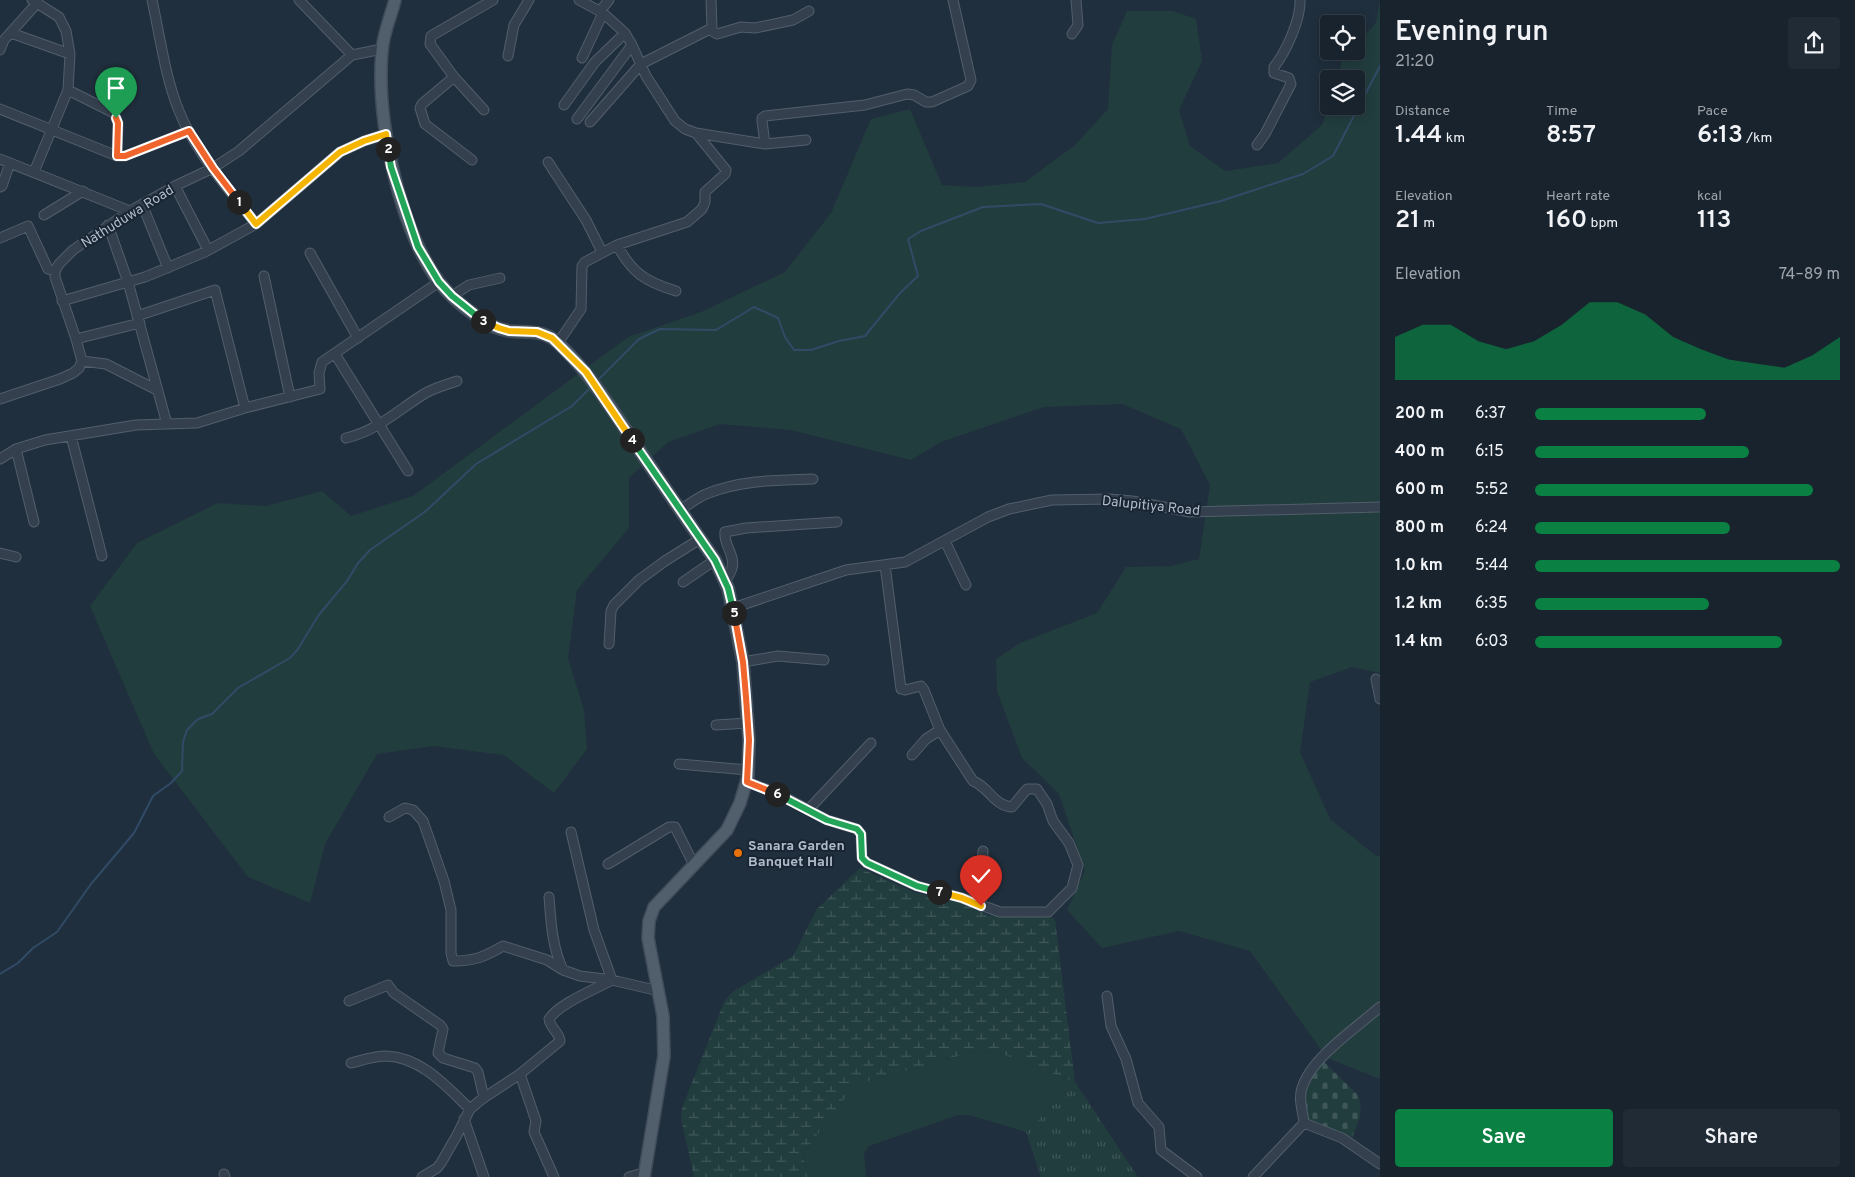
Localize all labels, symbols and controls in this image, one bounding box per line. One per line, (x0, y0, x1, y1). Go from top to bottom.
map controls (1320, 15, 1365, 115)
button: locate (1320, 15, 1365, 60)
text: Evening run (1395, 15, 1549, 51)
button: share (1788, 17, 1840, 69)
text: 21:20 (1395, 52, 1434, 72)
pin (95, 67, 137, 118)
button: layers (1320, 70, 1365, 115)
icon: arrive (102, 74, 130, 102)
text: Distance (1395, 103, 1450, 120)
text: Time (1546, 103, 1577, 120)
text: Pace (1697, 103, 1728, 120)
text: 1.44 (1395, 120, 1443, 152)
text: 8:57 (1546, 120, 1596, 152)
text: 6:13 (1697, 120, 1743, 152)
text: km (1443, 130, 1465, 147)
text: /km (1743, 130, 1772, 147)
pin: 2 (376, 136, 400, 162)
text: 2 (384, 141, 393, 158)
street label: Nathuduwa Road (78, 182, 177, 253)
text: Elevation (1395, 188, 1453, 205)
text: Heart rate (1546, 188, 1610, 205)
text: kcal (1697, 188, 1722, 205)
pin: 1 (226, 190, 252, 214)
text: 1 (237, 194, 242, 211)
text: 21 (1395, 205, 1420, 237)
text: 160 (1546, 205, 1587, 237)
text: 113 (1697, 205, 1732, 237)
text: m (1420, 215, 1435, 232)
text: bpm (1587, 215, 1618, 232)
text: Elevation (1395, 265, 1461, 285)
text: 74–89 m (1779, 265, 1840, 285)
pin: 3 (470, 308, 496, 334)
text: 3 (479, 313, 488, 330)
text: 200 m (1395, 404, 1444, 424)
text: 6:37 (1475, 404, 1506, 424)
pin: 4 (620, 428, 644, 452)
text: 4 (628, 432, 637, 449)
text: 400 m (1395, 442, 1444, 462)
text: 6:15 (1475, 442, 1504, 462)
text: 600 m (1395, 480, 1444, 500)
text: 5:52 (1475, 480, 1508, 500)
street label: Dalupitiya Road (1101, 493, 1201, 520)
text: 800 m (1395, 518, 1444, 538)
text: 6:24 (1475, 518, 1508, 538)
text: 1.0 km (1395, 556, 1443, 576)
text: 5:44 (1475, 556, 1508, 576)
text: 1.2 km (1395, 594, 1442, 614)
text: 6:35 (1475, 594, 1508, 614)
pin: 5 (722, 600, 746, 626)
text: 5 (730, 605, 739, 622)
text: 1.4 km (1395, 632, 1443, 652)
text: 6:03 (1475, 632, 1508, 652)
pin: 6 (764, 782, 790, 806)
text: 6 (773, 786, 782, 803)
place label: Sanara Garden Banquet Hall (748, 838, 845, 871)
marker: Sanara Garden Banquet Hall (732, 847, 744, 859)
pin (960, 855, 1002, 906)
icon: check (967, 862, 995, 890)
pin: 7 (926, 880, 952, 904)
text: 7 (936, 884, 943, 901)
button: Save (1395, 1109, 1613, 1167)
button: Share (1623, 1109, 1840, 1167)

